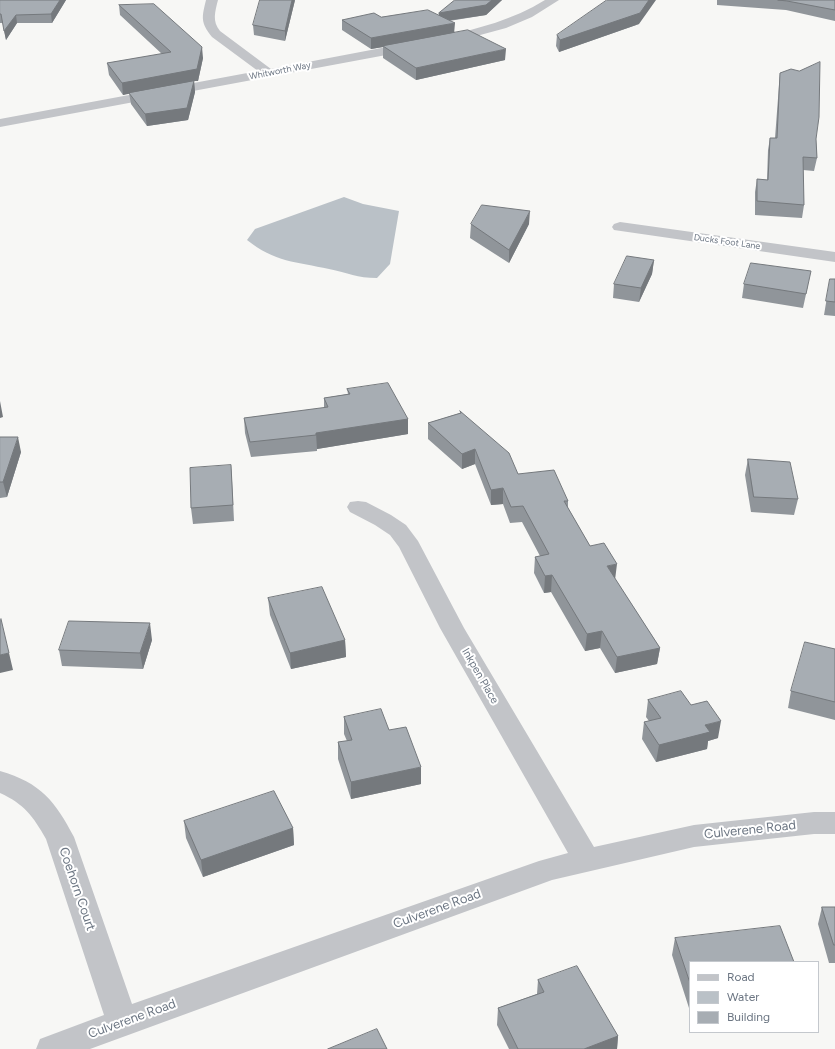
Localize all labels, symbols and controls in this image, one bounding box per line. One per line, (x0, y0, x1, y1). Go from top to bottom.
street label: Whitworth Way (248, 60, 312, 82)
street label: Ducks Foot Lane (693, 232, 761, 252)
street label: Inkpen Place (459, 646, 501, 706)
street label: Culverene Road (703, 817, 797, 843)
street label: Coehorn Court (55, 845, 99, 933)
street label: Culverene Road (391, 886, 483, 932)
legend (689, 961, 819, 1033)
text: Road (727, 970, 755, 984)
text: Water (727, 990, 759, 1004)
street label: Culverene Road (86, 996, 178, 1042)
text: Building (727, 1010, 770, 1024)

